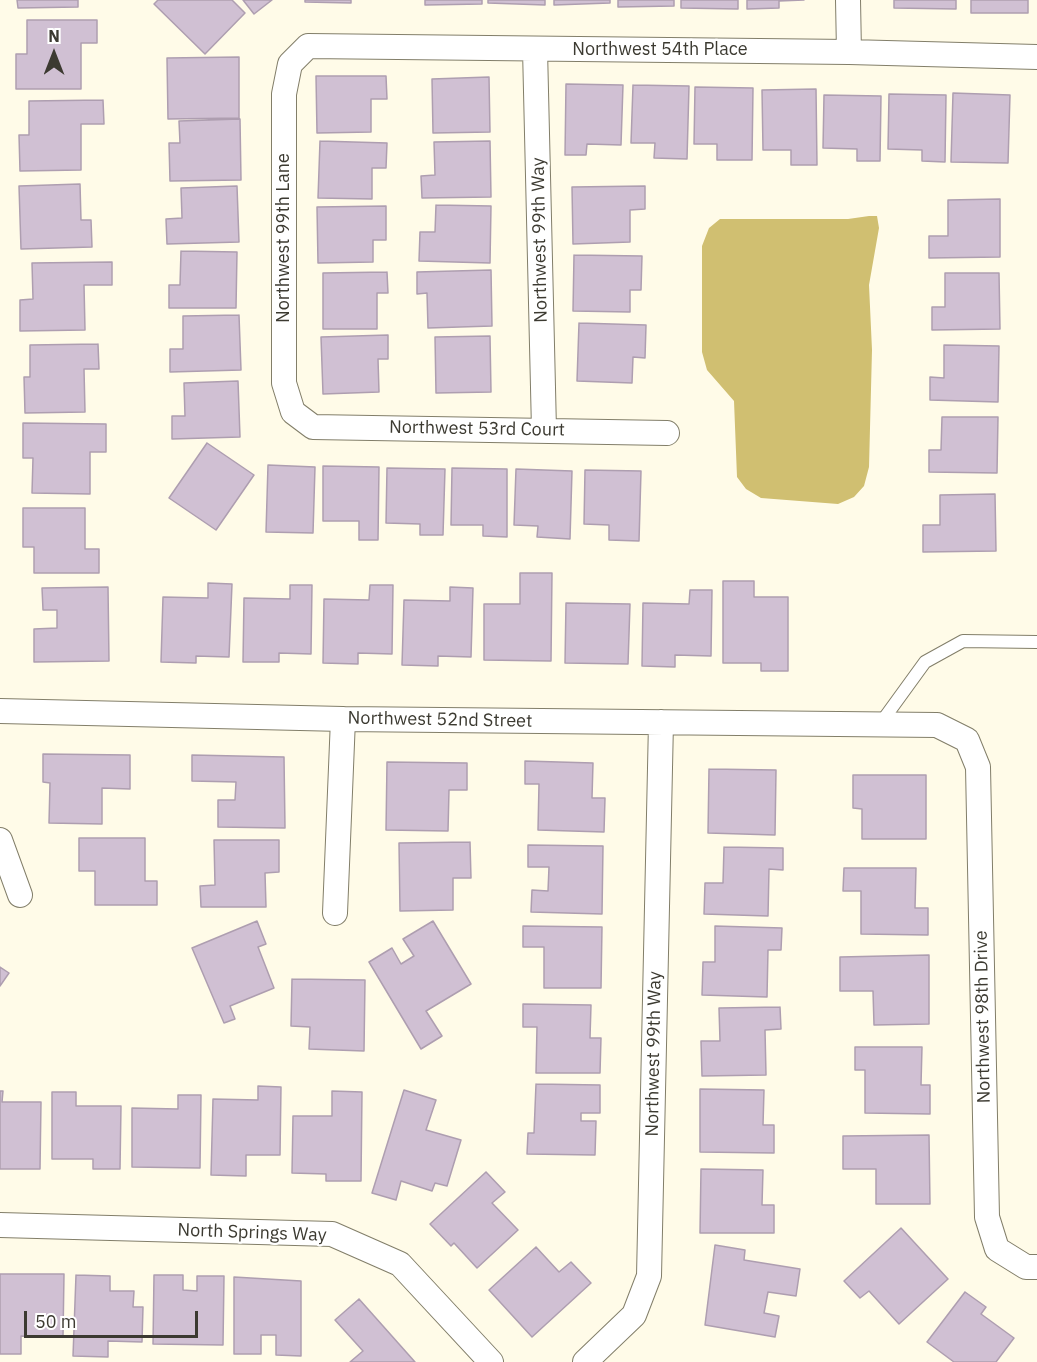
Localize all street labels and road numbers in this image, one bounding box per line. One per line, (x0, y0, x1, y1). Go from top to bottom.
street label: Northwest 54th Place (572, 39, 748, 61)
street label: Northwest 99th Lane (273, 153, 295, 323)
street label: Northwest 99th Way (528, 157, 552, 323)
street label: Northwest 53rd Court (389, 417, 565, 441)
street label: Northwest 52nd Street (348, 708, 532, 732)
street label: Northwest 98th Drive (971, 930, 995, 1104)
street label: Northwest 99th Way (642, 971, 666, 1137)
street label: North Springs Way (177, 1220, 327, 1246)

